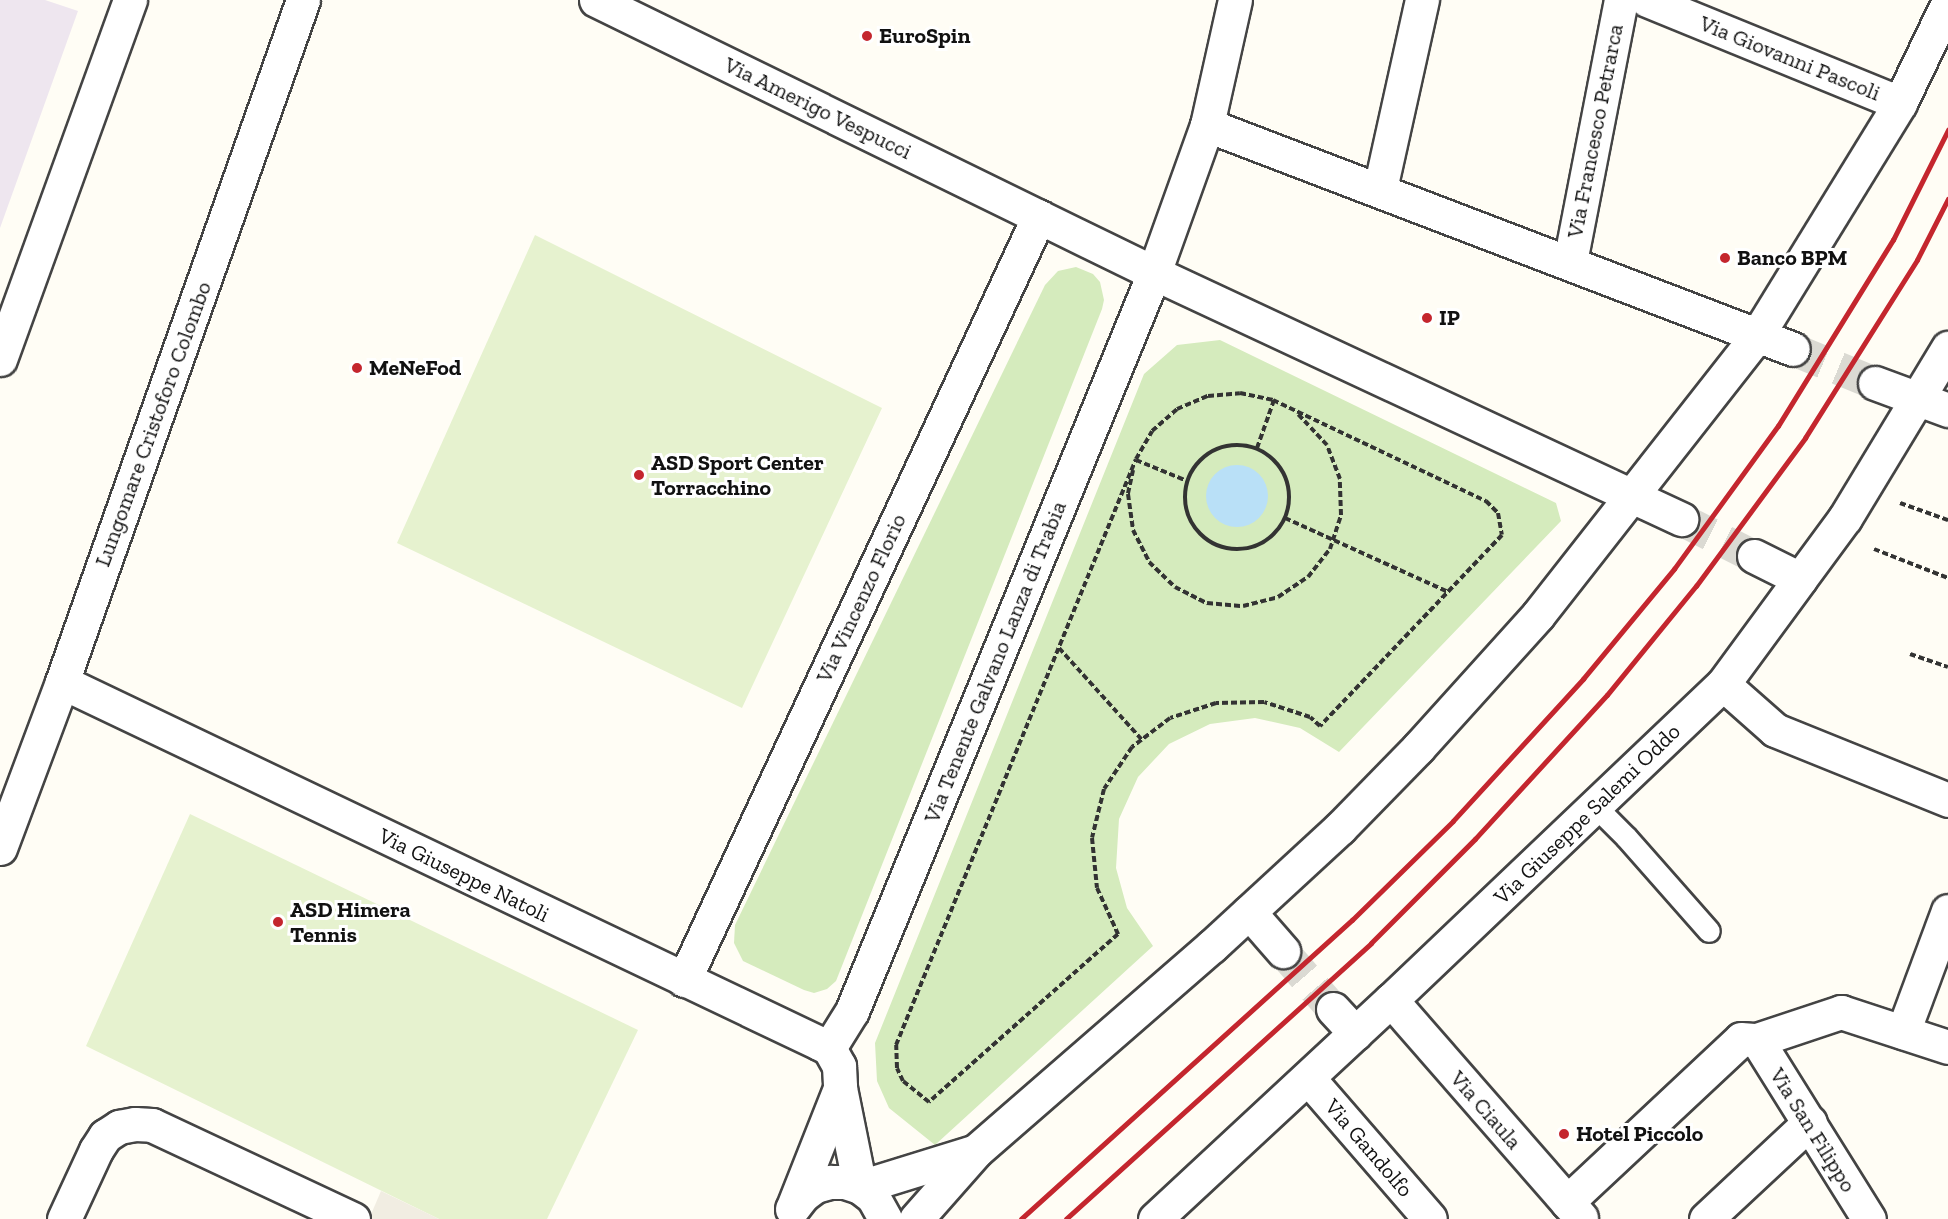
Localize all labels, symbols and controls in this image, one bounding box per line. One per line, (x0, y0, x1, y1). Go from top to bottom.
street label: Via Giovanni Pascoli (1696, 10, 1884, 106)
street label: Via Francesco Petrarca (1561, 22, 1629, 240)
place label: EuroSpin (879, 23, 970, 49)
marker: EuroSpin (860, 29, 874, 43)
street label: Via Amerigo Vespucci (719, 51, 917, 165)
place label: Banco BPM (1737, 245, 1847, 271)
marker: Banco BPM (1718, 251, 1732, 265)
street label: Lungomare Cristoforo Colombo (89, 278, 217, 570)
place label: IP (1439, 305, 1460, 331)
marker: IP (1420, 311, 1434, 325)
place label: MeNeFod (369, 355, 461, 381)
marker: MeNeFod (350, 361, 364, 375)
place label: ASD Sport Center Torracchino (651, 449, 824, 500)
marker: ASD Sport Center Torracchino (632, 468, 646, 482)
street label: Via Tenente Galvano Lanza di Trabia (918, 497, 1072, 827)
street label: Via Vincenzo Florio (810, 509, 912, 687)
street label: Via Giuseppe Salemi Oddo (1488, 718, 1686, 910)
street label: Via Giuseppe Natoli (374, 822, 554, 928)
place label: ASD Himera Tennis (290, 896, 411, 948)
marker: ASD Himera Tennis (271, 915, 285, 929)
street label: Via San Filippo (1764, 1063, 1862, 1197)
street label: Via Ciaula (1445, 1065, 1527, 1155)
street label: Via Gandolfo (1319, 1094, 1419, 1202)
place label: Hotel Piccolo (1576, 1121, 1703, 1147)
marker: Hotel Piccolo (1557, 1127, 1571, 1141)

